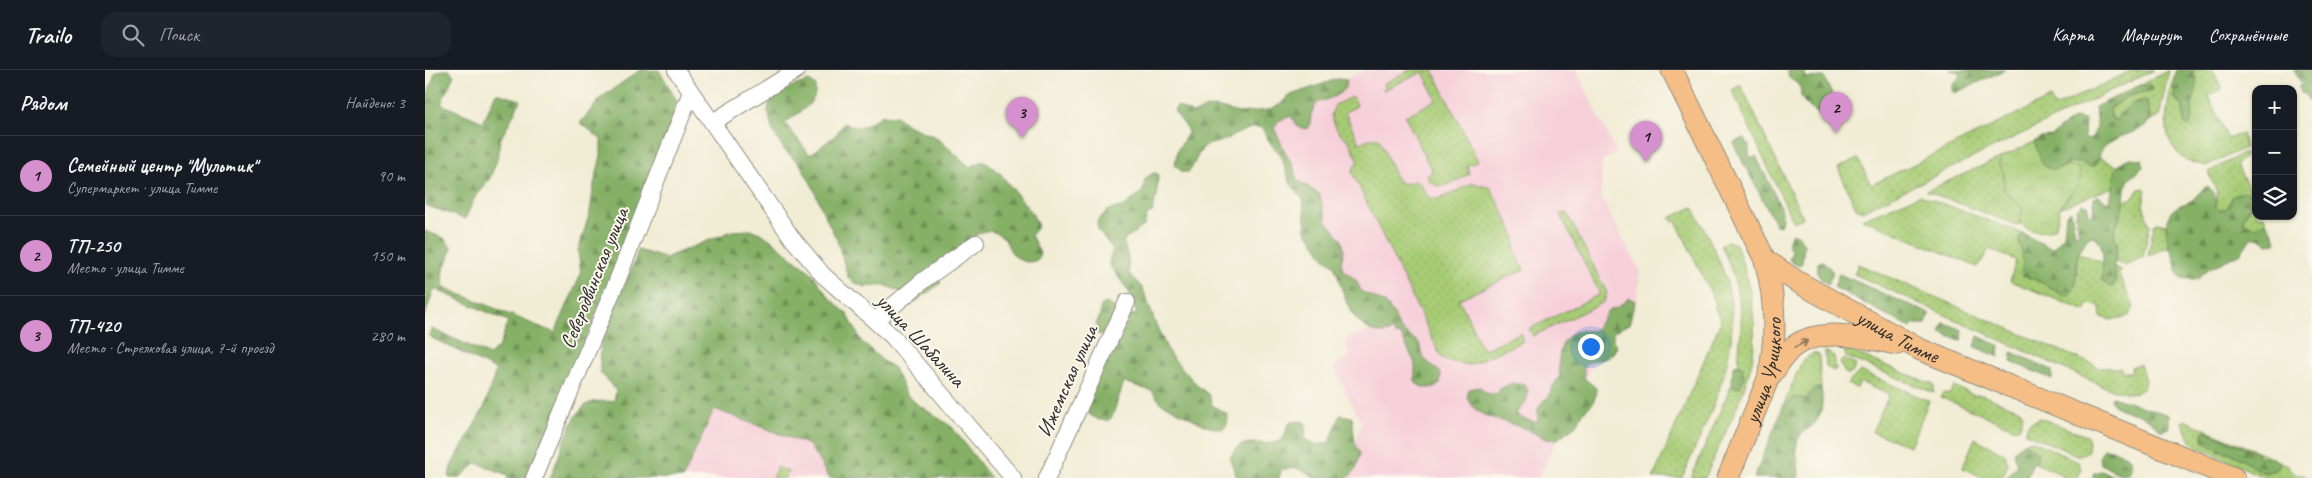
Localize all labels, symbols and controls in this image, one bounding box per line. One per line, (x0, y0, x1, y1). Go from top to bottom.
search box (101, 12, 451, 57)
text: Trailo (25, 20, 71, 50)
icon: search (119, 21, 147, 49)
text: Поиск (159, 23, 199, 47)
text: Карта (2052, 24, 2093, 46)
text: Маршрут (2121, 24, 2181, 46)
text: Сохранённые (2209, 24, 2287, 46)
map controls (2252, 85, 2297, 220)
button: + (2252, 85, 2297, 130)
text: Рядом (20, 90, 67, 116)
pin: 2 (1820, 92, 1852, 133)
text: Найдено: 3 (345, 93, 405, 113)
pin: 3 (1006, 97, 1038, 138)
pin: 1 (1630, 121, 1662, 162)
button: − (2252, 130, 2297, 175)
text: Семейный центр "Мультик" (67, 154, 257, 178)
text: 1 (32, 166, 40, 186)
text: 90 m (378, 166, 405, 186)
button: layers (2252, 175, 2297, 220)
text: Супермаркет · улица Тимме (67, 178, 217, 198)
street label: Северодвинская улица (554, 201, 635, 352)
text: ТП-250 (67, 234, 120, 258)
text: 2 (32, 246, 40, 266)
text: 150 m (371, 246, 405, 266)
text: Место · улица Тимме (67, 258, 184, 278)
street label: улица Шабалина (870, 286, 972, 394)
street label: улица Тимме (1850, 303, 1944, 369)
text: ТП-420 (67, 314, 120, 338)
street label: улица Урицкого (1738, 316, 1787, 429)
street label: Ижемская улица (1031, 319, 1104, 441)
text: 3 (32, 326, 40, 346)
text: 280 m (371, 326, 405, 346)
your location (1578, 334, 1604, 360)
text: Место · Стрелковая улица, 7-й проезд (67, 338, 273, 358)
one-way arrow (1793, 339, 1808, 349)

